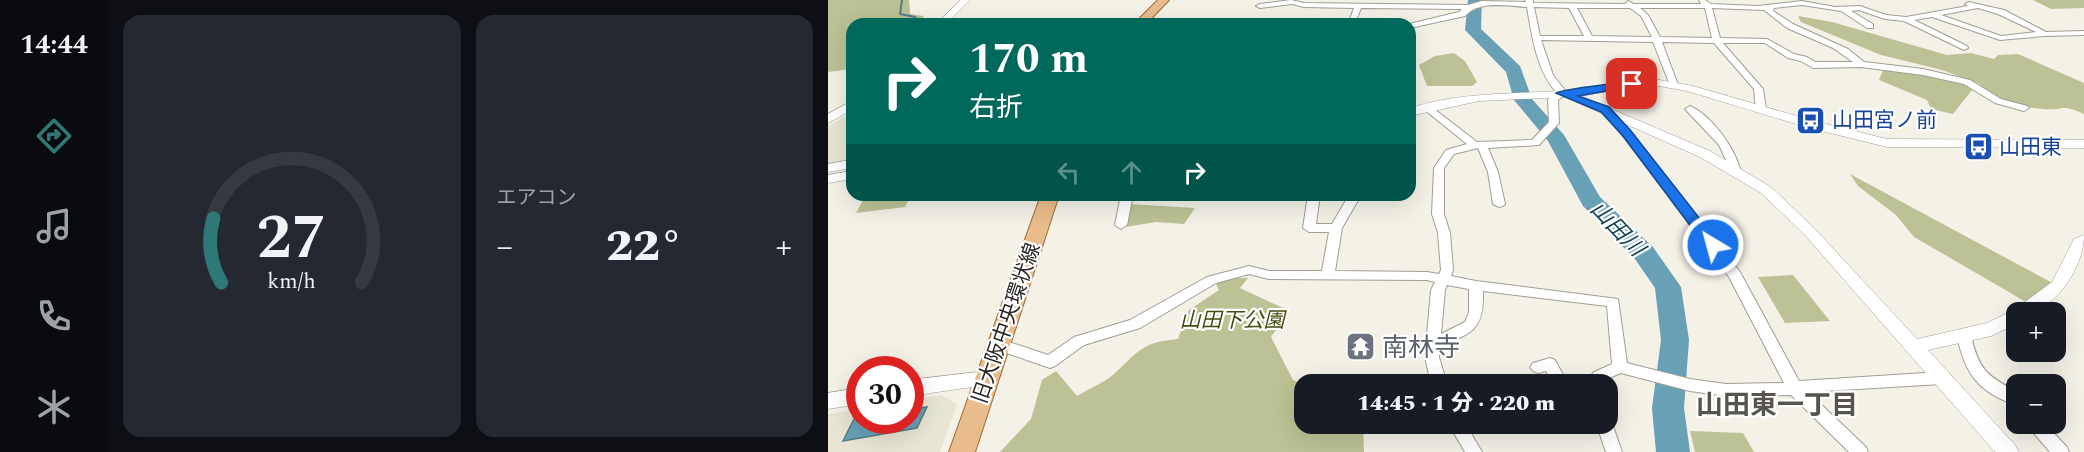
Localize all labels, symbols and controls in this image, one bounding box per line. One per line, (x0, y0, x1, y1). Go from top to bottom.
text: 14:44 (20, 24, 88, 66)
text: 170 m (969, 28, 1088, 91)
icon: right (870, 42, 948, 120)
pin (1606, 58, 1657, 109)
icon: arrive (1615, 67, 1648, 100)
text: 右折 (969, 87, 1023, 129)
bus stop icon: 山田宮ノ前 (1795, 104, 1827, 136)
place label: 山田宮ノ前 (1832, 105, 1937, 137)
icon: directions (33, 115, 75, 157)
bus stop icon: 山田東 (1962, 131, 1994, 163)
place label: 山田東 (1999, 132, 2062, 164)
icon: left (1052, 156, 1085, 189)
icon: ahead (1115, 156, 1148, 189)
icon: right (1178, 156, 1211, 189)
text: エアコン (497, 183, 577, 213)
text: 27 (257, 191, 327, 286)
water label: 山田川 (1582, 194, 1653, 266)
icon: music (33, 205, 75, 247)
text: 22° (606, 212, 683, 281)
position arrow (1681, 213, 1745, 277)
text: − (497, 222, 513, 272)
text: + (775, 222, 792, 272)
street label: 旧大阪中央環状線 (964, 239, 1049, 408)
text: km/h (268, 265, 316, 298)
icon: phone (33, 295, 75, 337)
map controls (2006, 302, 2066, 434)
button: + (2006, 302, 2066, 362)
park label: 山田下公園 (1180, 305, 1287, 337)
place label: 南林寺 (1382, 328, 1460, 368)
temple icon: 南林寺 (1345, 331, 1377, 363)
speed limit sign: 30 (846, 356, 924, 434)
button: − (2006, 374, 2066, 434)
district label: 山田東一丁目 (1696, 385, 1858, 427)
icon: climate (33, 386, 75, 428)
text: 14:45 · 1 分 · 220 m (1357, 387, 1555, 420)

